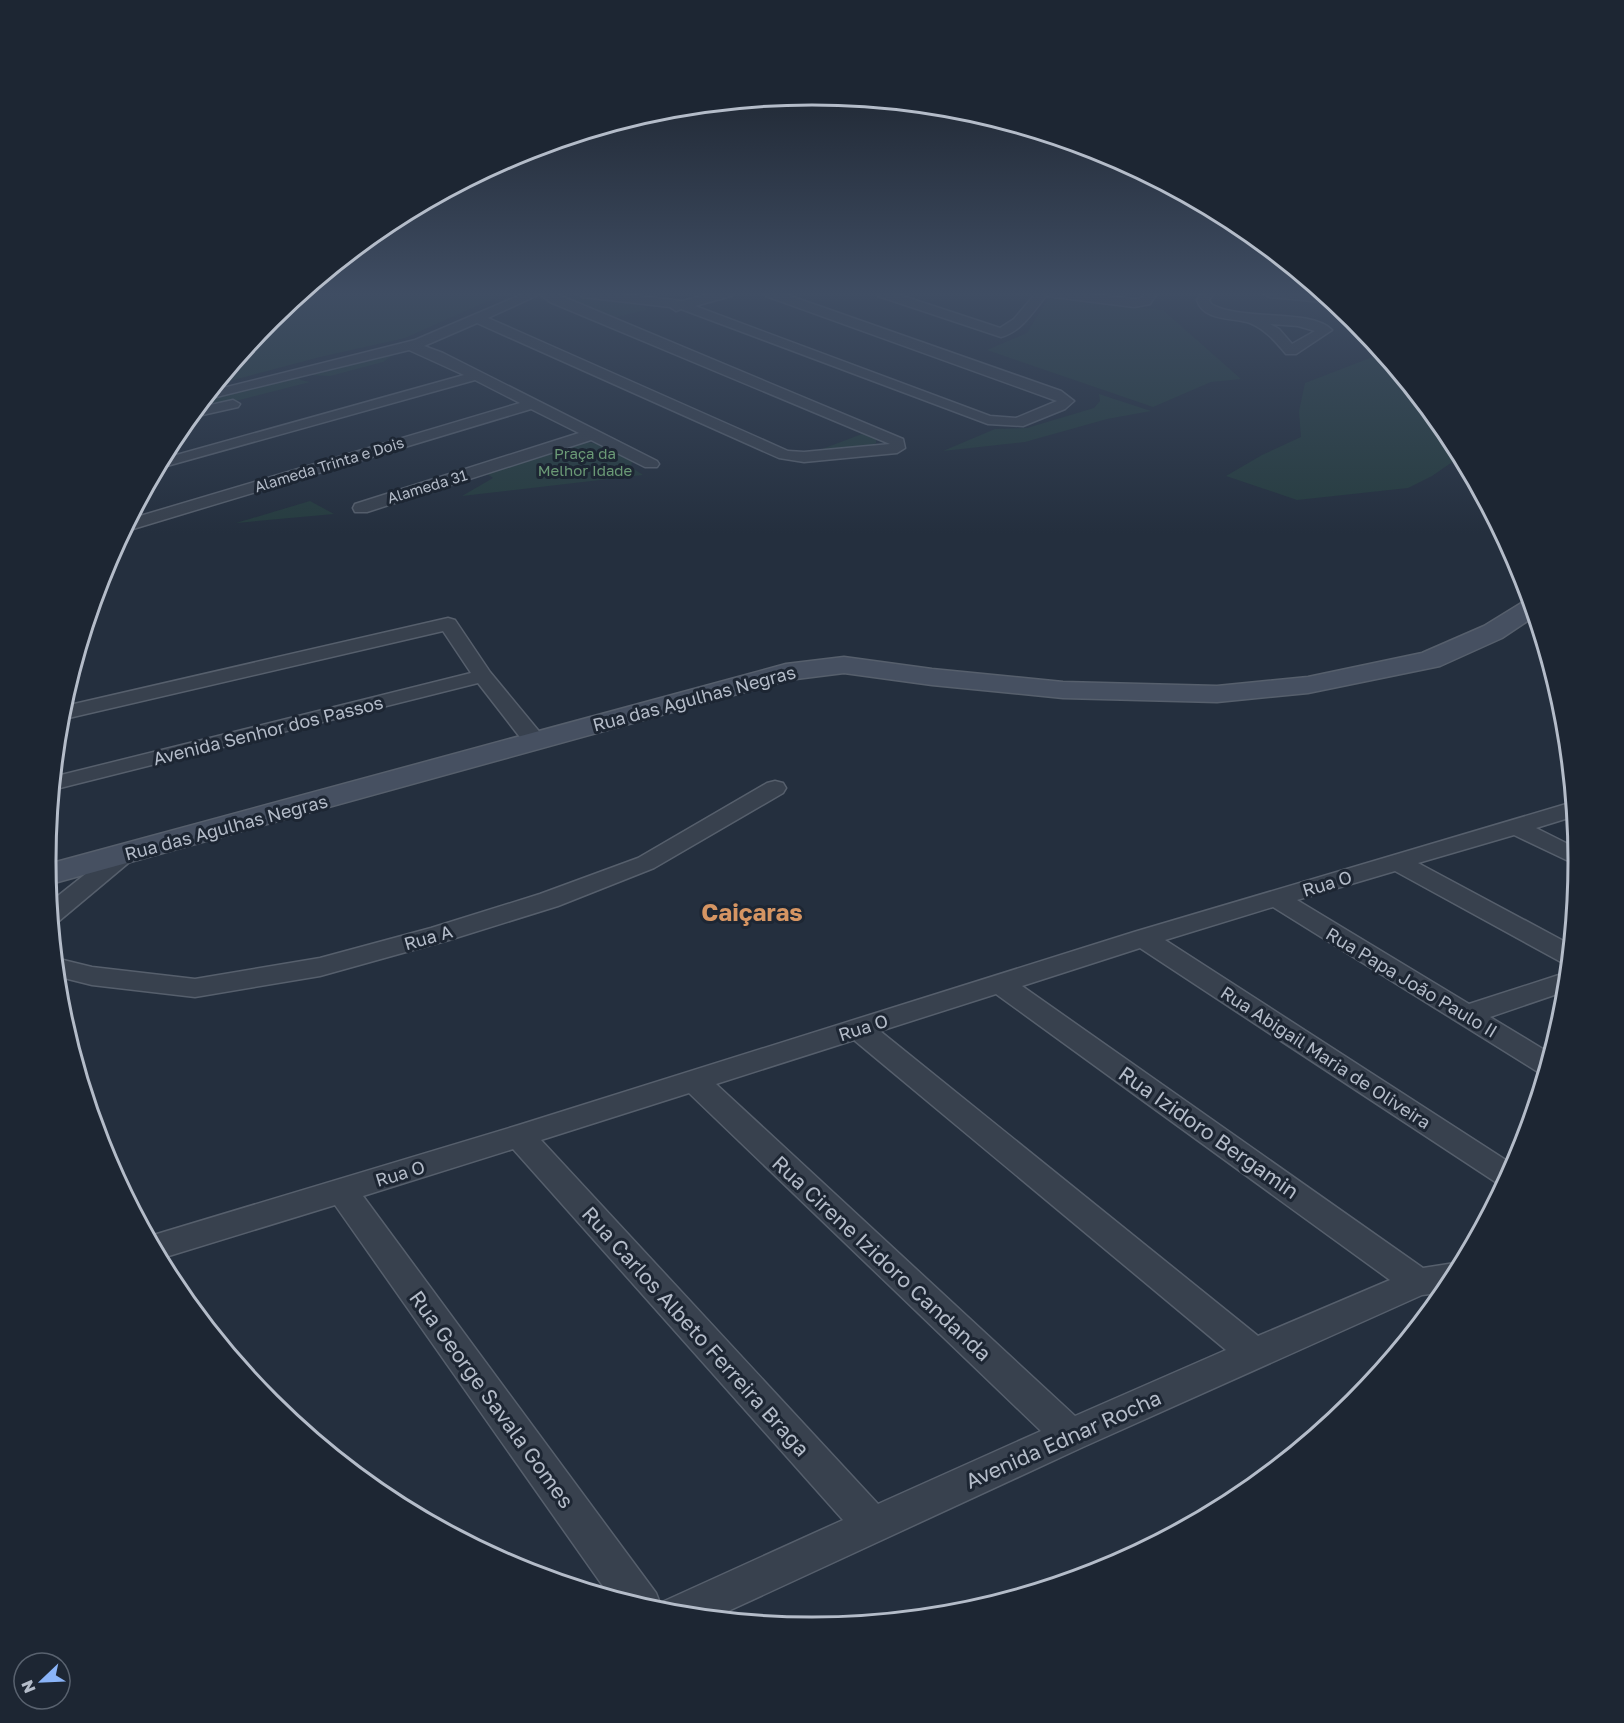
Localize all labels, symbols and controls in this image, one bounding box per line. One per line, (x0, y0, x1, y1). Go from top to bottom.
street label: Alameda Trinta e Dois (252, 433, 406, 495)
park label: Praça da Melhor Idade (538, 444, 633, 479)
street label: Alameda 31 (385, 465, 469, 507)
street label: Rua das Agulhas Negras (590, 660, 798, 736)
street label: Avenida Senhor dos Passos (151, 691, 385, 769)
street label: Rua das Agulhas Negras (122, 789, 330, 865)
street label: Rua O (1300, 865, 1354, 901)
district label: Caiçaras (701, 897, 803, 926)
street label: Rua A (401, 920, 455, 954)
street label: Rua Papa João Paulo II (1322, 922, 1502, 1042)
street label: Rua Abigail Maria de Oliveira (1217, 981, 1435, 1133)
street label: Rua O (835, 1009, 891, 1045)
street label: Rua Izidoro Bergamin (1114, 1060, 1304, 1204)
street label: Rua Cirene Izidoro Candanda (767, 1150, 997, 1366)
street label: Rua O (373, 1155, 427, 1191)
street label: Rua Carlos Albeto Ferreira Braga (577, 1201, 815, 1461)
street label: Rua George Savala Gomes (404, 1285, 580, 1513)
street label: Avenida Ednar Rocha (961, 1384, 1165, 1494)
north arrow (12, 1651, 72, 1711)
text: N (17, 1677, 40, 1696)

